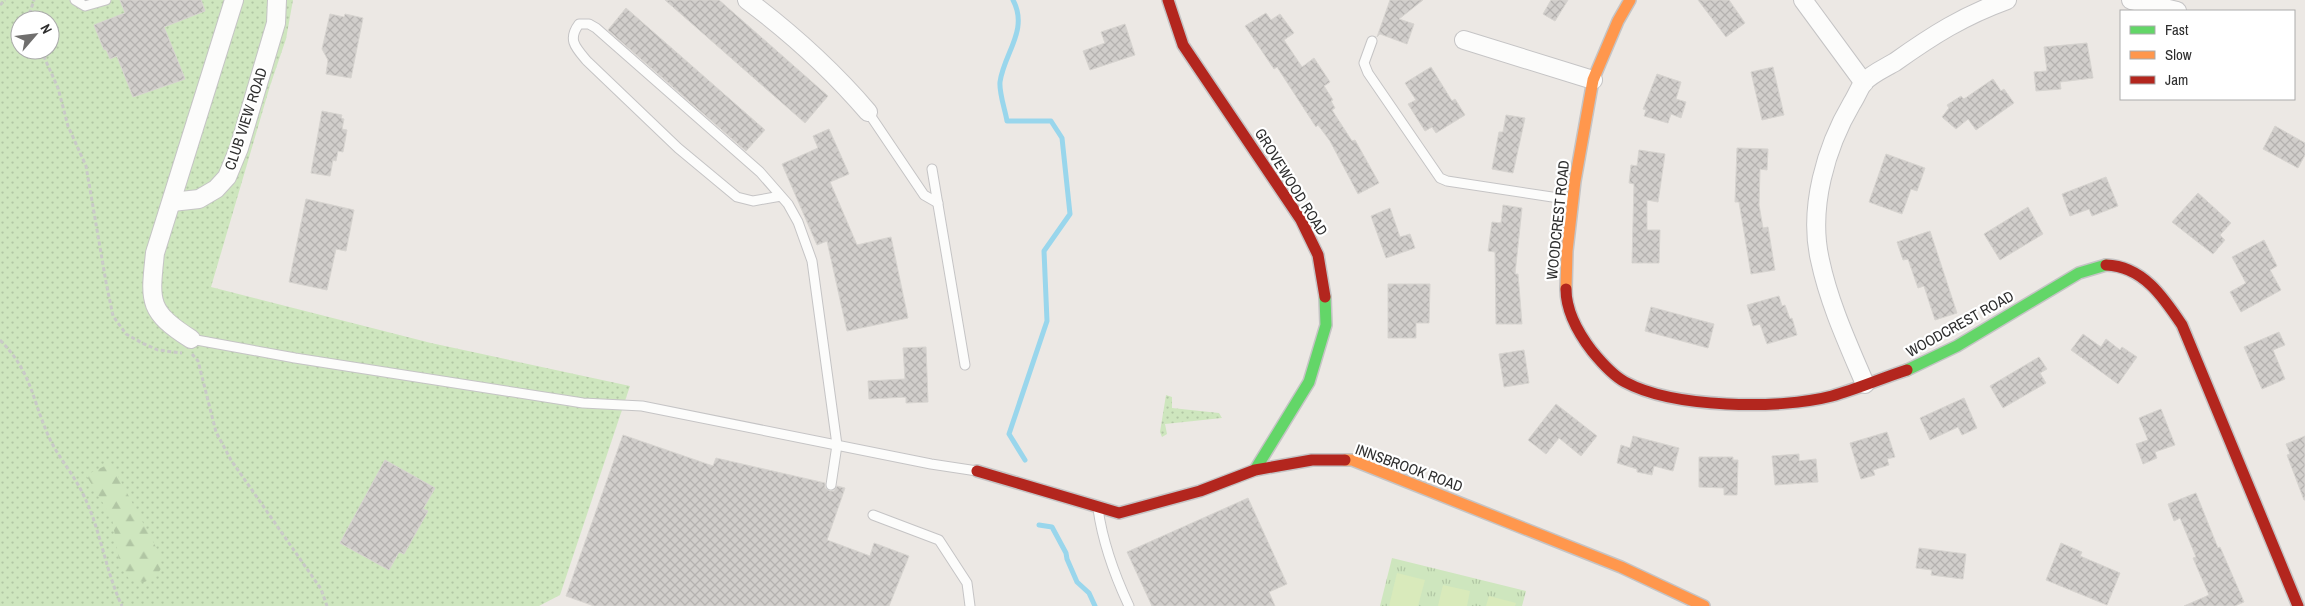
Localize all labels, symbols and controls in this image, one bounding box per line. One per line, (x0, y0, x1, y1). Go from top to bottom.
north arrow (10, 10, 60, 60)
legend (2120, 10, 2295, 100)
text: Fast (2165, 19, 2189, 40)
text: N (37, 21, 56, 37)
text: Slow (2165, 44, 2192, 65)
street label: CLUB VIEW ROAD (219, 65, 272, 173)
text: Jam (2165, 69, 2188, 90)
street label: GROVEWOOD ROAD (1250, 124, 1333, 240)
street label: WOODCREST ROAD (1541, 159, 1574, 281)
street label: WOODCREST ROAD (1902, 285, 2017, 362)
street label: INNSBROOK ROAD (1353, 438, 1466, 497)

